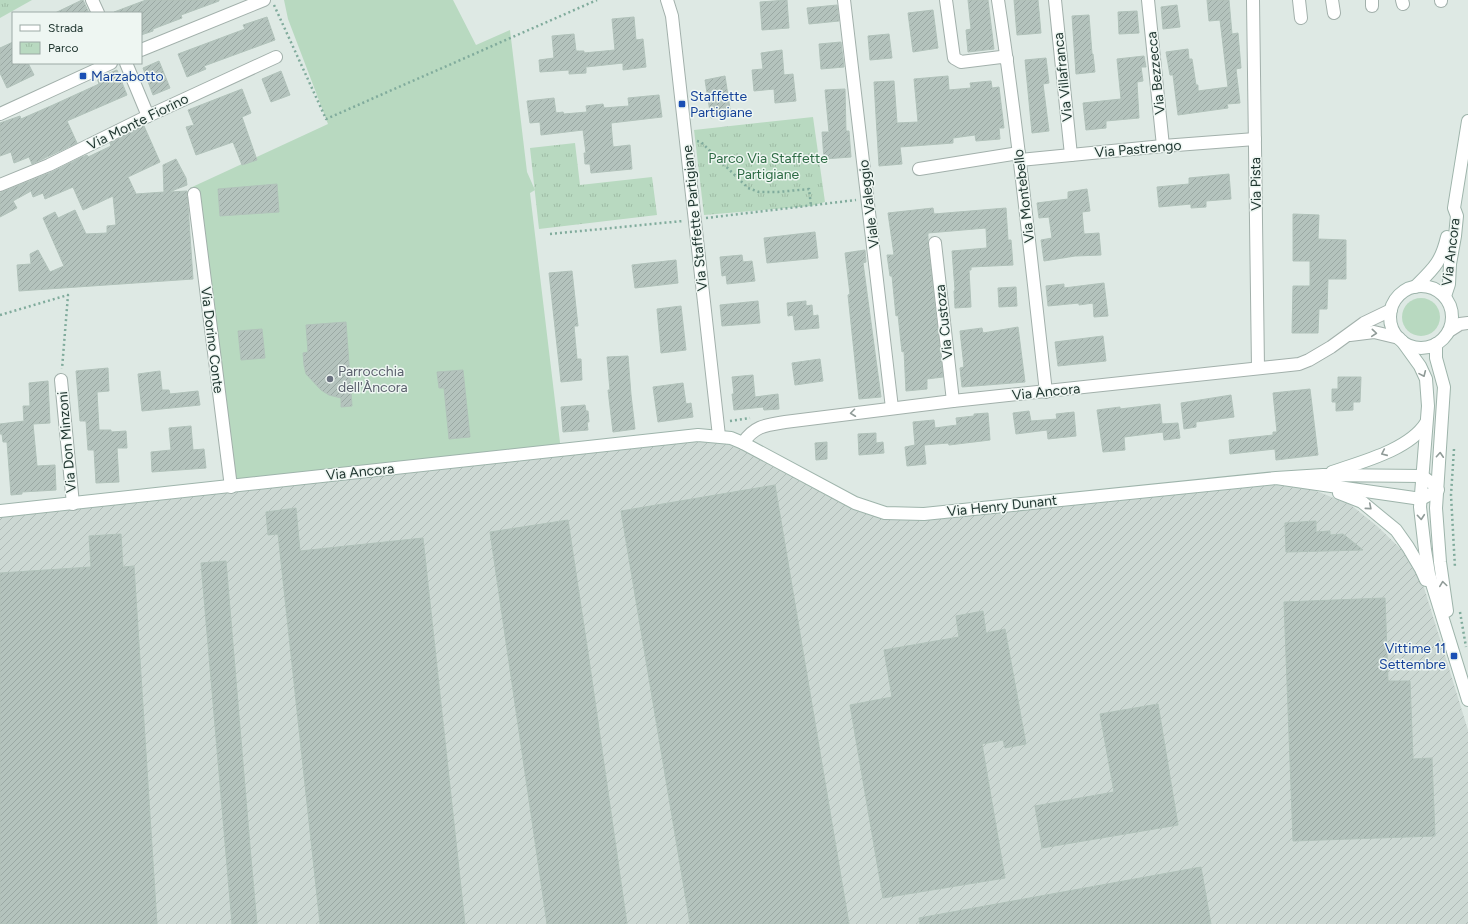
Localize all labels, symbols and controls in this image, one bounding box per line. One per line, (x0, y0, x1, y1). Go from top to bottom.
legend (12, 12, 142, 64)
text: Strada (48, 21, 83, 35)
street label: Via Bezzecca (1143, 31, 1169, 115)
street label: Via Villafranca (1050, 32, 1076, 122)
text: Parco (48, 41, 78, 55)
place label: Marzabotto (91, 68, 164, 85)
marker: Marzabotto (78, 71, 88, 81)
place label: Staffette Partigiane (690, 88, 753, 121)
street label: Via Monte Fiorino (85, 90, 191, 154)
marker: Staffette Partigiane (677, 99, 687, 109)
street label: Via Pastrengo (1094, 137, 1182, 161)
street label: Via Staffette Partigiane (679, 144, 711, 292)
street label: Via Montebello (1010, 148, 1038, 244)
park label: Parco Via Staffette Partigiane (708, 150, 828, 183)
street label: Via Pista (1247, 157, 1265, 211)
street label: Viale Valeggio (855, 159, 883, 249)
street label: Via Ancora (1438, 217, 1464, 287)
street label: Via Custoza (932, 284, 956, 360)
street label: Via Dorino Conte (197, 286, 227, 395)
one-way arrow (1371, 329, 1377, 338)
place label: Parrocchia dell'Àncora (338, 363, 408, 396)
one-way arrow (1419, 370, 1427, 377)
marker: Parrocchia dell'Àncora (325, 374, 335, 384)
street label: Via Ancora (1011, 380, 1081, 404)
street label: Via Don Minzoni (54, 391, 80, 493)
one-way arrow (850, 408, 856, 417)
one-way arrow (1381, 448, 1389, 456)
one-way arrow (1436, 452, 1444, 458)
street label: Via Ancora (325, 460, 395, 484)
street label: Via Henry Dunant (946, 492, 1058, 520)
one-way arrow (1364, 503, 1371, 510)
one-way arrow (1417, 514, 1426, 520)
one-way arrow (1439, 581, 1448, 587)
place label: Vittime 11 Settembre (1379, 640, 1446, 673)
marker: Vittime 11 Settembre (1449, 651, 1459, 661)

